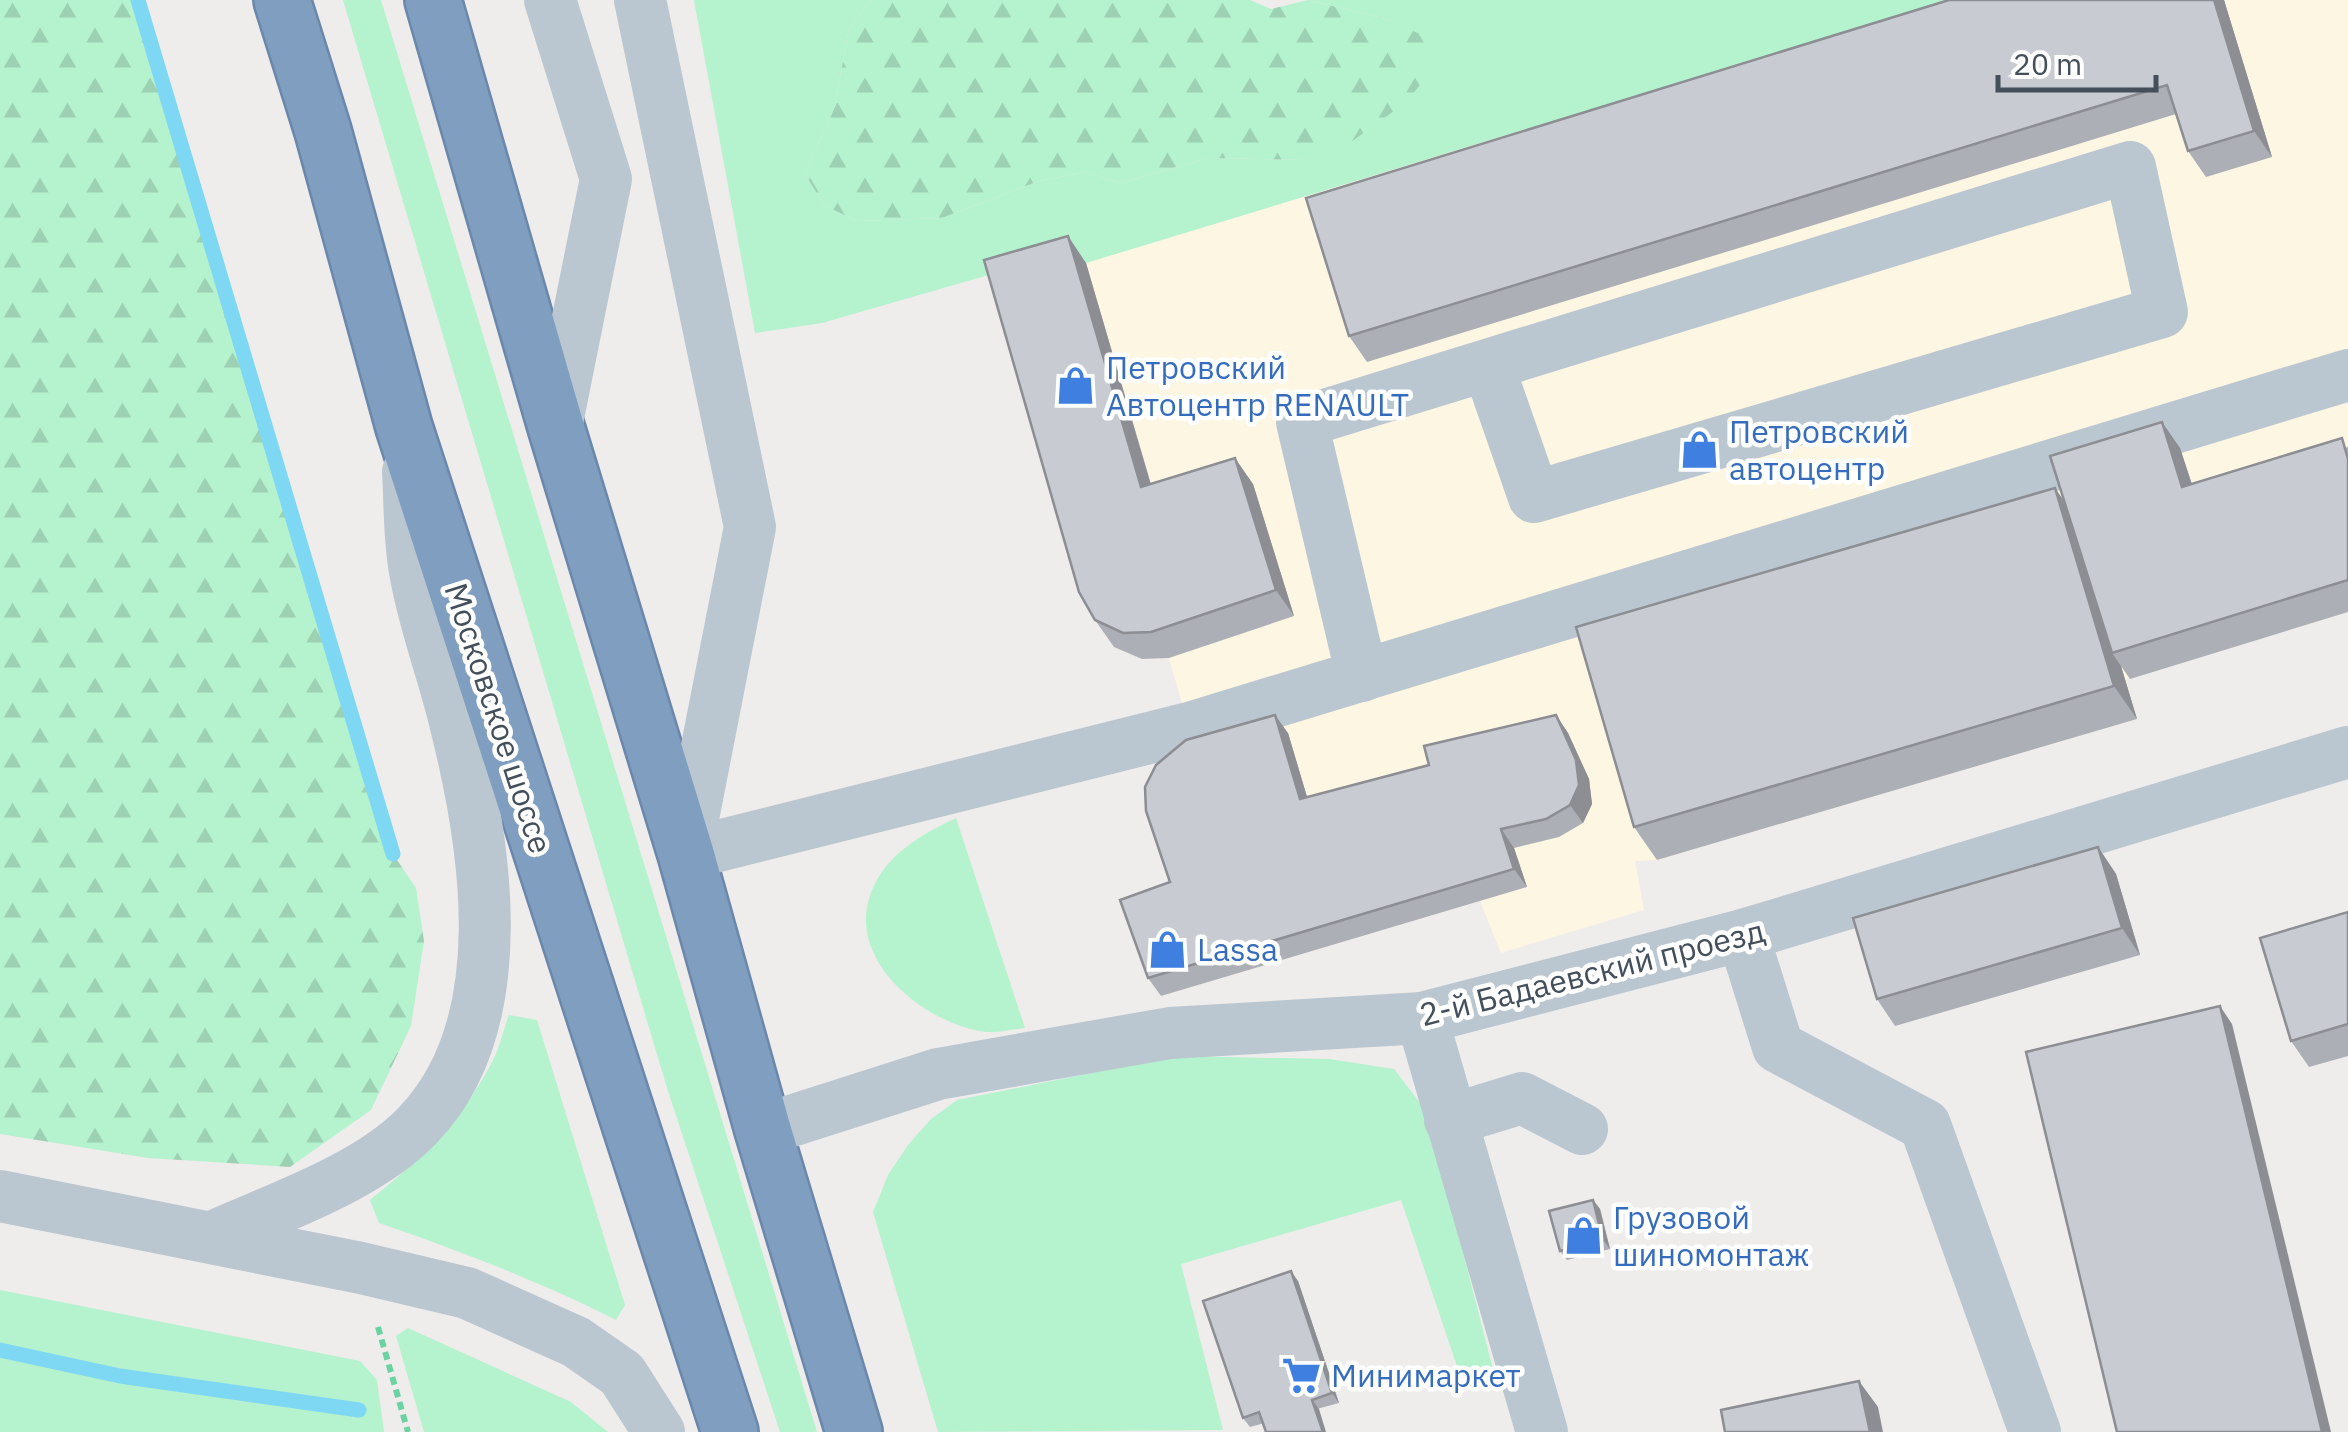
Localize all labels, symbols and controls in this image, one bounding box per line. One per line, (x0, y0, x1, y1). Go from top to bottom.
scale bar (1998, 30, 2156, 92)
text: 20 m (2013, 44, 2082, 83)
place label: Петровский Автоцентр RENAULT (1106, 346, 1409, 425)
shop icon: Петровский Автоцентр RENAULT (1055, 364, 1097, 406)
place label: Петровский автоцентр (1729, 410, 1909, 489)
shop icon: Петровский автоцентр (1678, 428, 1720, 470)
street label: Московское шоссе (435, 577, 563, 859)
street label: 2-й Бадаевский проезд (1415, 909, 1769, 1035)
shop icon: Lassa (1146, 928, 1188, 970)
place label: Lassa (1197, 928, 1278, 970)
place label: Грузовой шиномонтаж (1613, 1196, 1810, 1275)
shop icon: Грузовой шиномонтаж (1562, 1214, 1604, 1256)
supermarket icon: Минимаркет (1280, 1354, 1322, 1396)
place label: Минимаркет (1331, 1354, 1521, 1396)

